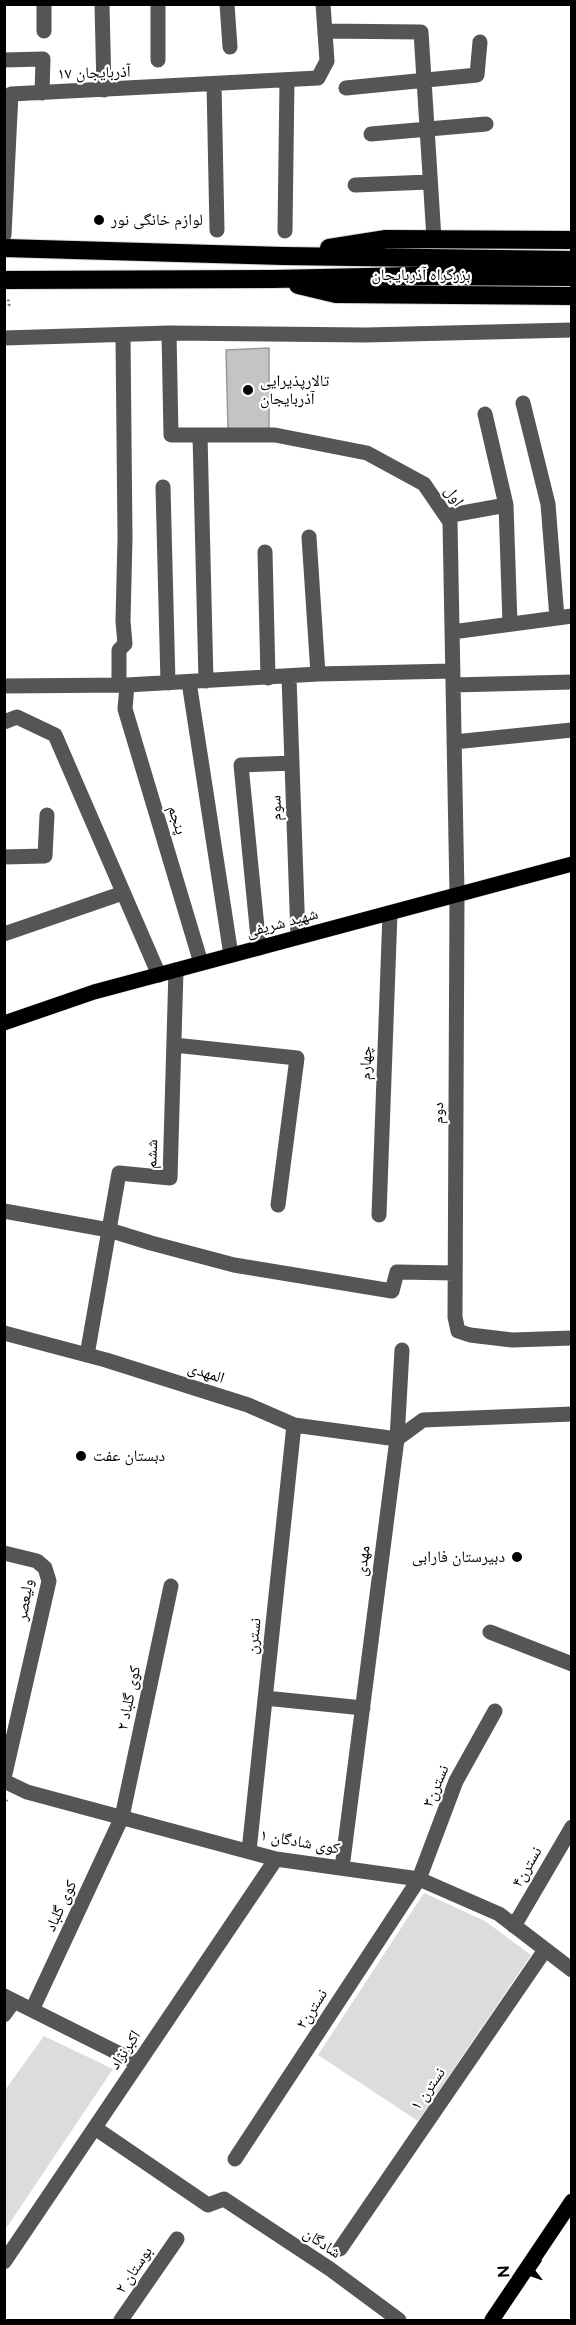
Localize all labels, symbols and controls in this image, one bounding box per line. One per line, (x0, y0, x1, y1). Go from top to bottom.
street label: آذربایجان ۱۷ (57, 62, 131, 84)
place label: لوازم خانگی نور (111, 210, 203, 230)
marker: لوازم خانگی نور (92, 213, 106, 227)
street label: بزرگراه آذربایجان (371, 265, 471, 285)
place label: تالارپذیرایی آذربایجان (260, 371, 329, 409)
marker: تالارپذیرایی آذربایجان (241, 383, 255, 397)
street label: اول (440, 482, 468, 510)
street label: سوم (266, 795, 286, 821)
street label: پنجم (164, 803, 190, 837)
street label: شهید شریفی (244, 904, 320, 942)
street label: چهارم (356, 1046, 376, 1080)
street label: دوم (428, 1102, 448, 1124)
street label: ششم (142, 1139, 162, 1169)
street label: المهدی (185, 1358, 227, 1388)
place label: دبستان عفت (93, 1446, 165, 1466)
marker: دبستان عفت (74, 1449, 88, 1463)
street label: مهدی (352, 1545, 374, 1577)
place label: دبیرستان فارابی (412, 1547, 505, 1567)
marker: دبیرستان فارابی (510, 1550, 524, 1564)
street label: ولیعصر (12, 1578, 38, 1622)
street label: نسترن (243, 1617, 265, 1655)
street label: کوی گلباد ۲ (113, 1664, 145, 1732)
street label: نسترن۳ (419, 1762, 453, 1810)
street label: کوی شادگان ۱ (259, 1826, 341, 1858)
street label: نسترن۴ (508, 1843, 546, 1891)
street label: کوی گلباد (41, 1877, 81, 1935)
street label: نسترن۲ (292, 1985, 332, 2033)
street label: اکبرنژاد (105, 2027, 145, 2073)
street label: نسترن ۱ (406, 2064, 450, 2114)
street label: شادگان (300, 2224, 344, 2262)
north arrow (492, 2241, 552, 2301)
street label: بوستان ۲ (111, 2243, 157, 2297)
text: N (494, 2265, 513, 2278)

